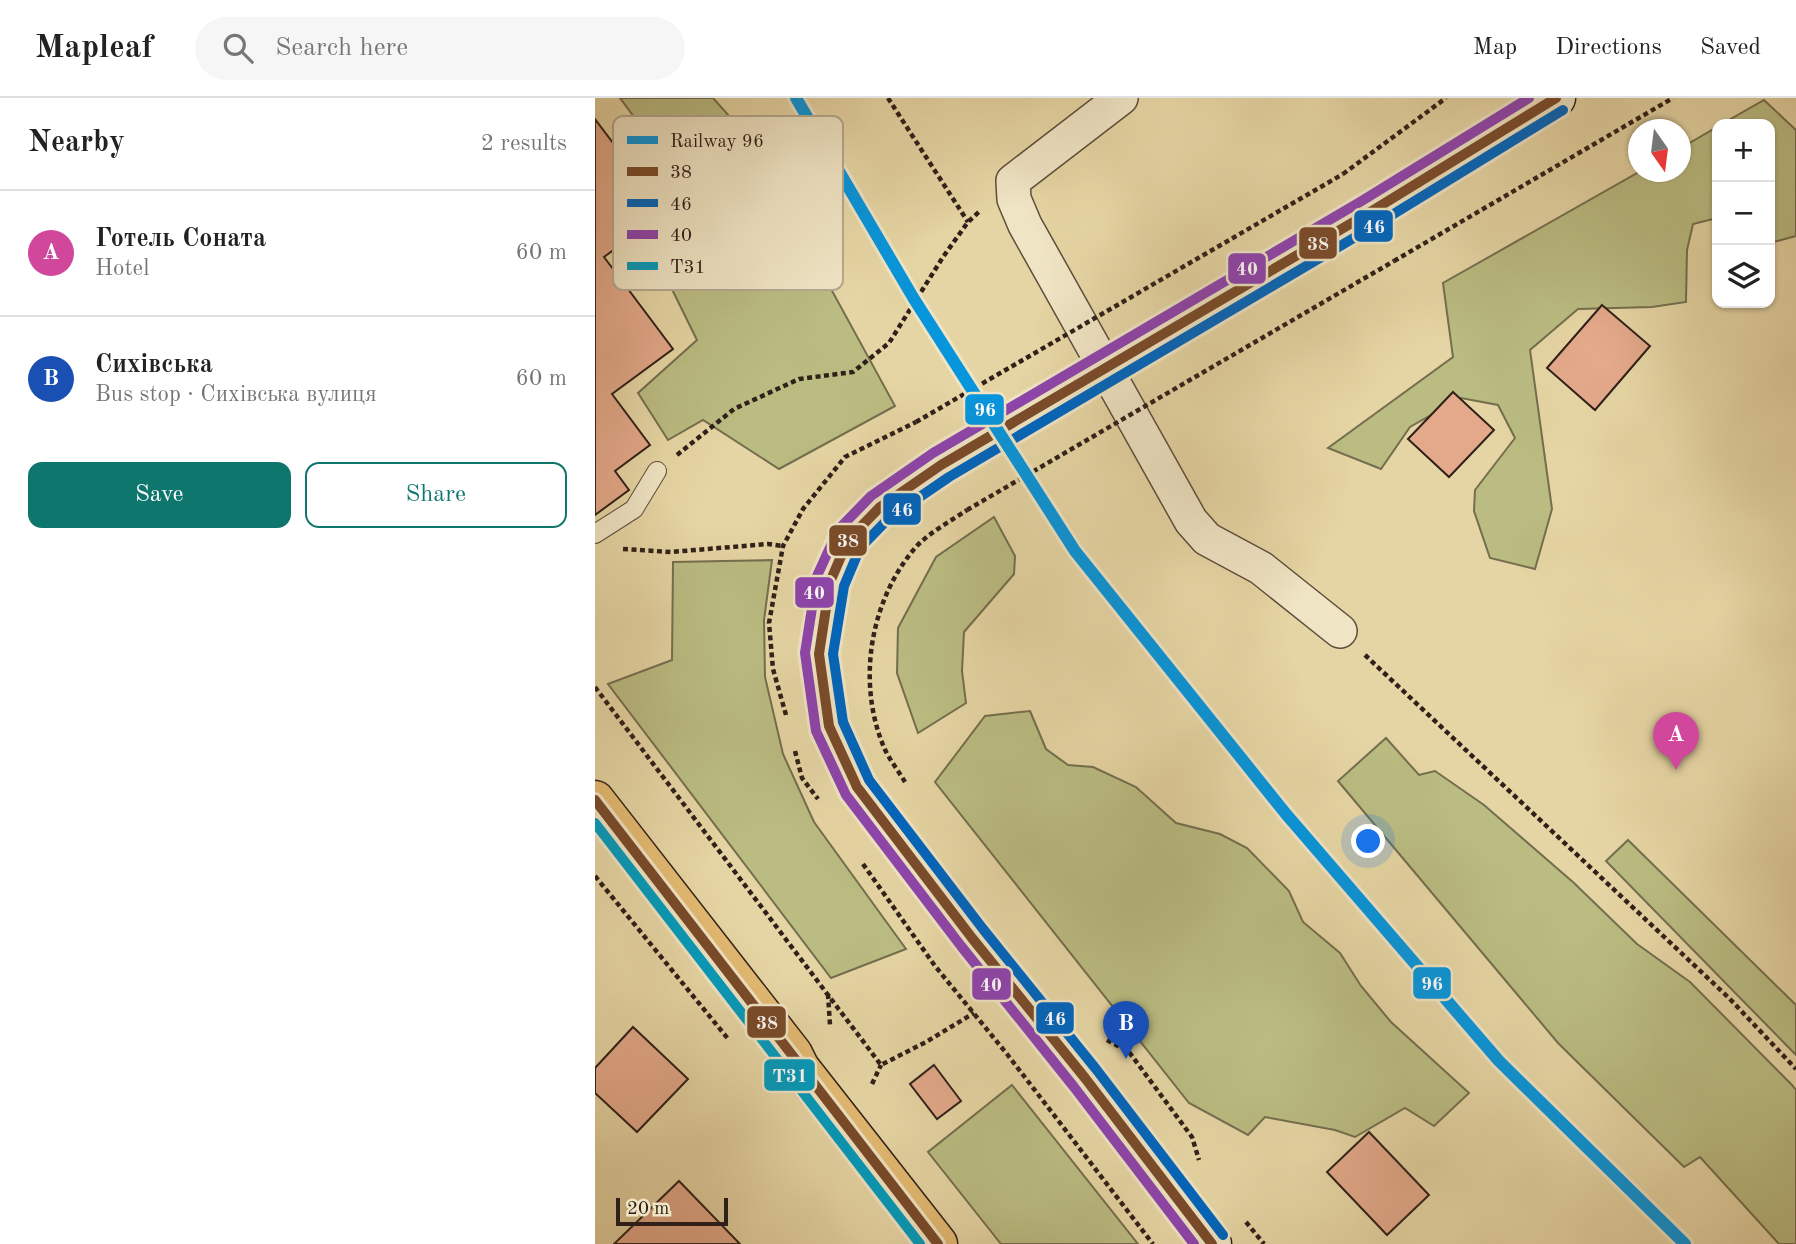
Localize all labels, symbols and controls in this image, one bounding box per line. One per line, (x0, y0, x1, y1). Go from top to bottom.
search box (195, 17, 685, 80)
icon: search (219, 29, 257, 67)
text: Mapleaf (35, 32, 153, 65)
text: Search here (275, 35, 408, 61)
text: Map (1473, 36, 1517, 60)
text: Directions (1555, 36, 1662, 60)
text: Saved (1700, 36, 1761, 60)
legend (613, 116, 843, 290)
north arrow (1628, 119, 1691, 182)
map controls (1712, 119, 1775, 308)
button: + (1712, 119, 1775, 182)
text: Nearby (28, 128, 125, 158)
text: 2 results (481, 132, 567, 155)
text: Railway 96 (670, 133, 764, 152)
text: 38 (670, 164, 692, 183)
button: − (1712, 182, 1775, 245)
text: 46 (670, 196, 692, 215)
line badge: 46 (1353, 209, 1394, 243)
text: 46 (1363, 219, 1385, 238)
text: Готель Соната (95, 226, 266, 252)
line badge: 38 (1298, 226, 1338, 260)
text: 40 (670, 227, 692, 246)
text: 38 (1307, 236, 1329, 255)
text: A (42, 241, 60, 264)
text: 60 m (516, 241, 567, 264)
button: layers (1712, 245, 1775, 308)
line badge: 40 (1227, 252, 1267, 285)
text: Hotel (95, 257, 149, 280)
text: Т31 (670, 259, 706, 278)
text: 40 (1236, 261, 1258, 280)
text: Сихівська (95, 352, 213, 378)
text: B (43, 367, 59, 390)
text: 60 m (516, 367, 567, 390)
text: Bus stop · Сихівська вулиця (95, 383, 377, 406)
line badge: 96 (964, 393, 1005, 426)
text: 96 (974, 402, 996, 421)
button: Save (28, 462, 291, 528)
button: Share (305, 462, 567, 528)
line badge: 46 (882, 492, 922, 526)
text: 46 (891, 502, 913, 521)
line badge: 38 (828, 524, 868, 557)
text: 38 (837, 533, 859, 552)
line badge: 40 (794, 576, 835, 609)
text: 40 (803, 585, 825, 604)
pin: A (1653, 712, 1699, 770)
your location (1351, 824, 1385, 858)
line badge: 96 (1412, 966, 1452, 1000)
line badge: 40 (971, 967, 1012, 1001)
text: 96 (1421, 976, 1443, 995)
text: 40 (980, 977, 1002, 996)
line badge: 46 (1035, 1001, 1075, 1035)
pin: B (1103, 1001, 1149, 1059)
line badge: 38 (746, 1005, 787, 1039)
text: 46 (1044, 1011, 1066, 1030)
text: 38 (756, 1015, 778, 1034)
line badge: Т31 (763, 1058, 816, 1092)
text: Т31 (772, 1068, 808, 1087)
scale bar (616, 1195, 728, 1227)
text: 20 m (627, 1200, 669, 1219)

